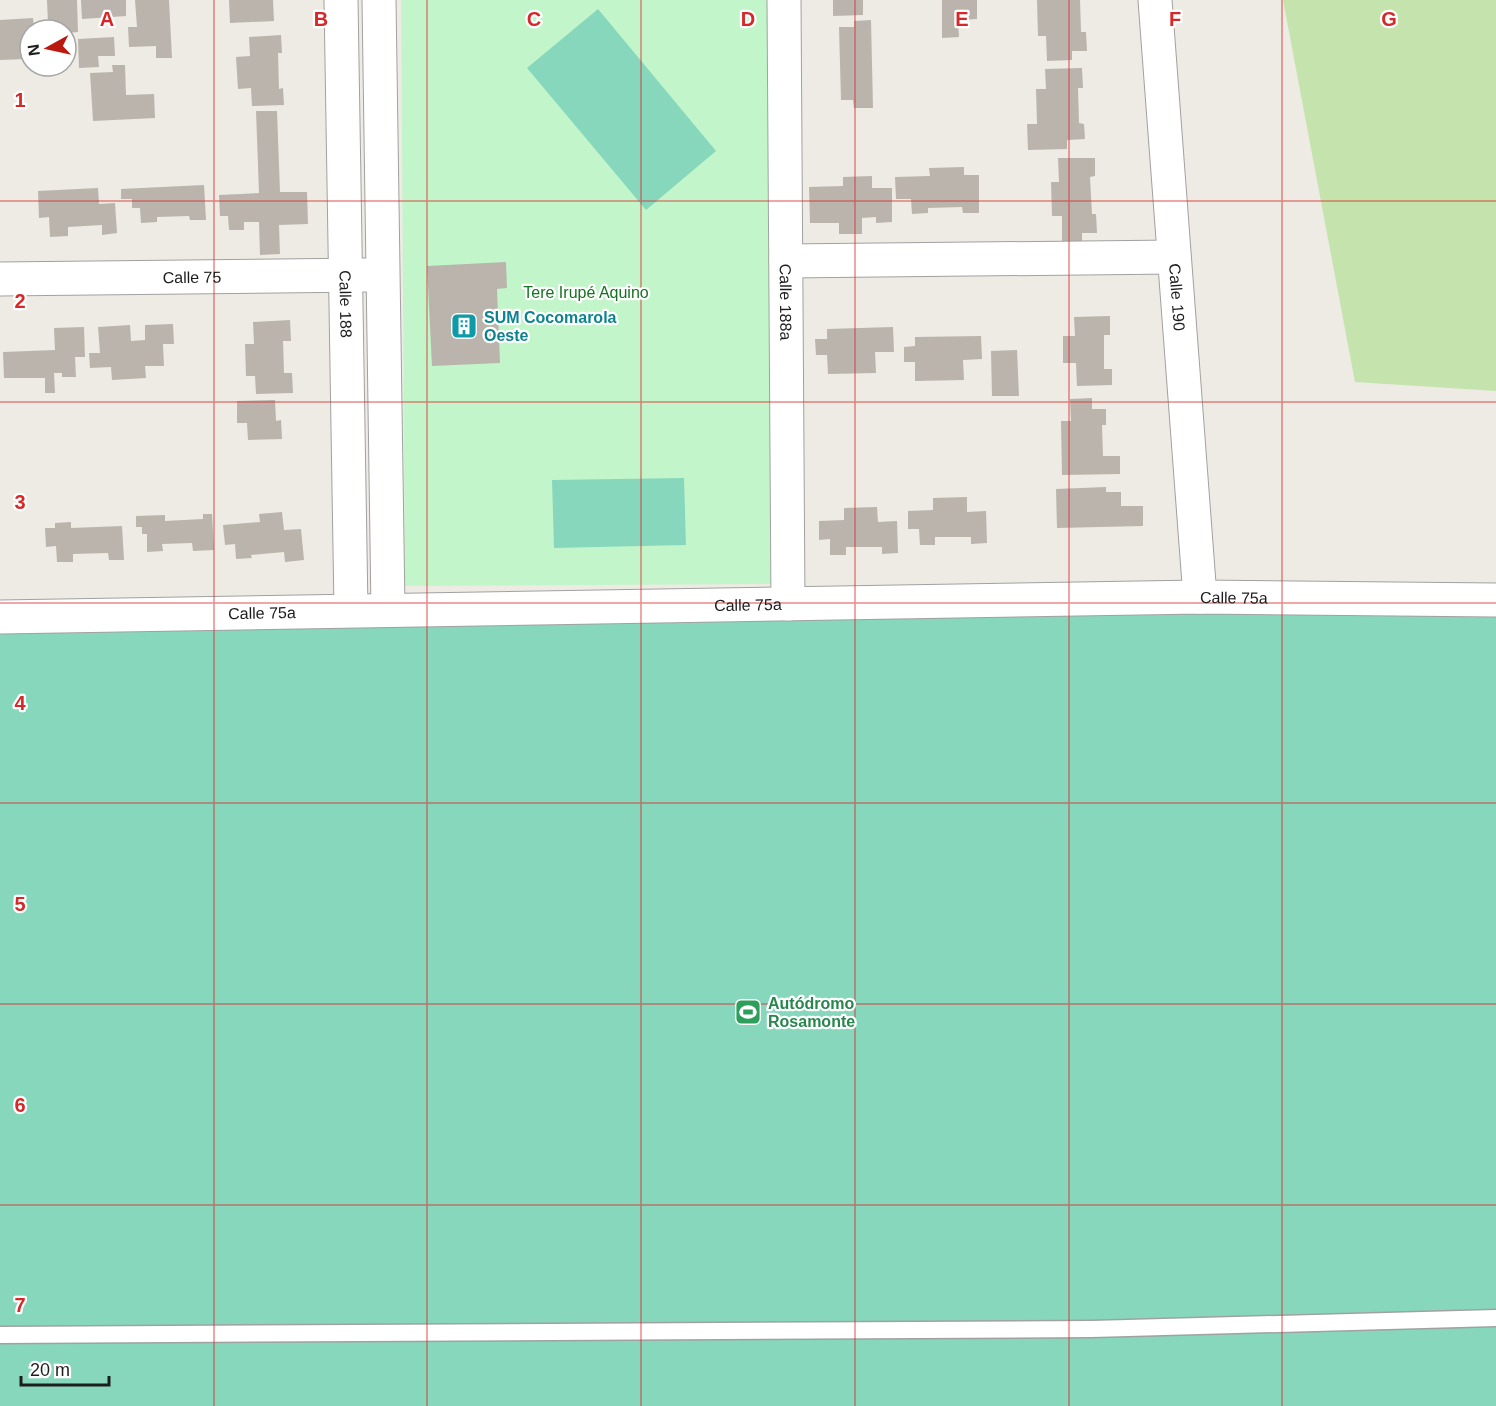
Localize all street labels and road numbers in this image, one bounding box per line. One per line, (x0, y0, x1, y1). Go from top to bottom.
street label: Calle 190 (1166, 263, 1188, 332)
street label: Calle 188a (777, 264, 795, 340)
street label: Calle 75 (163, 268, 222, 286)
street label: Calle 188 (337, 270, 355, 338)
street label: Calle 75a (1200, 589, 1268, 606)
street label: Calle 75a (714, 595, 782, 614)
street label: Calle 75a (228, 604, 296, 622)

